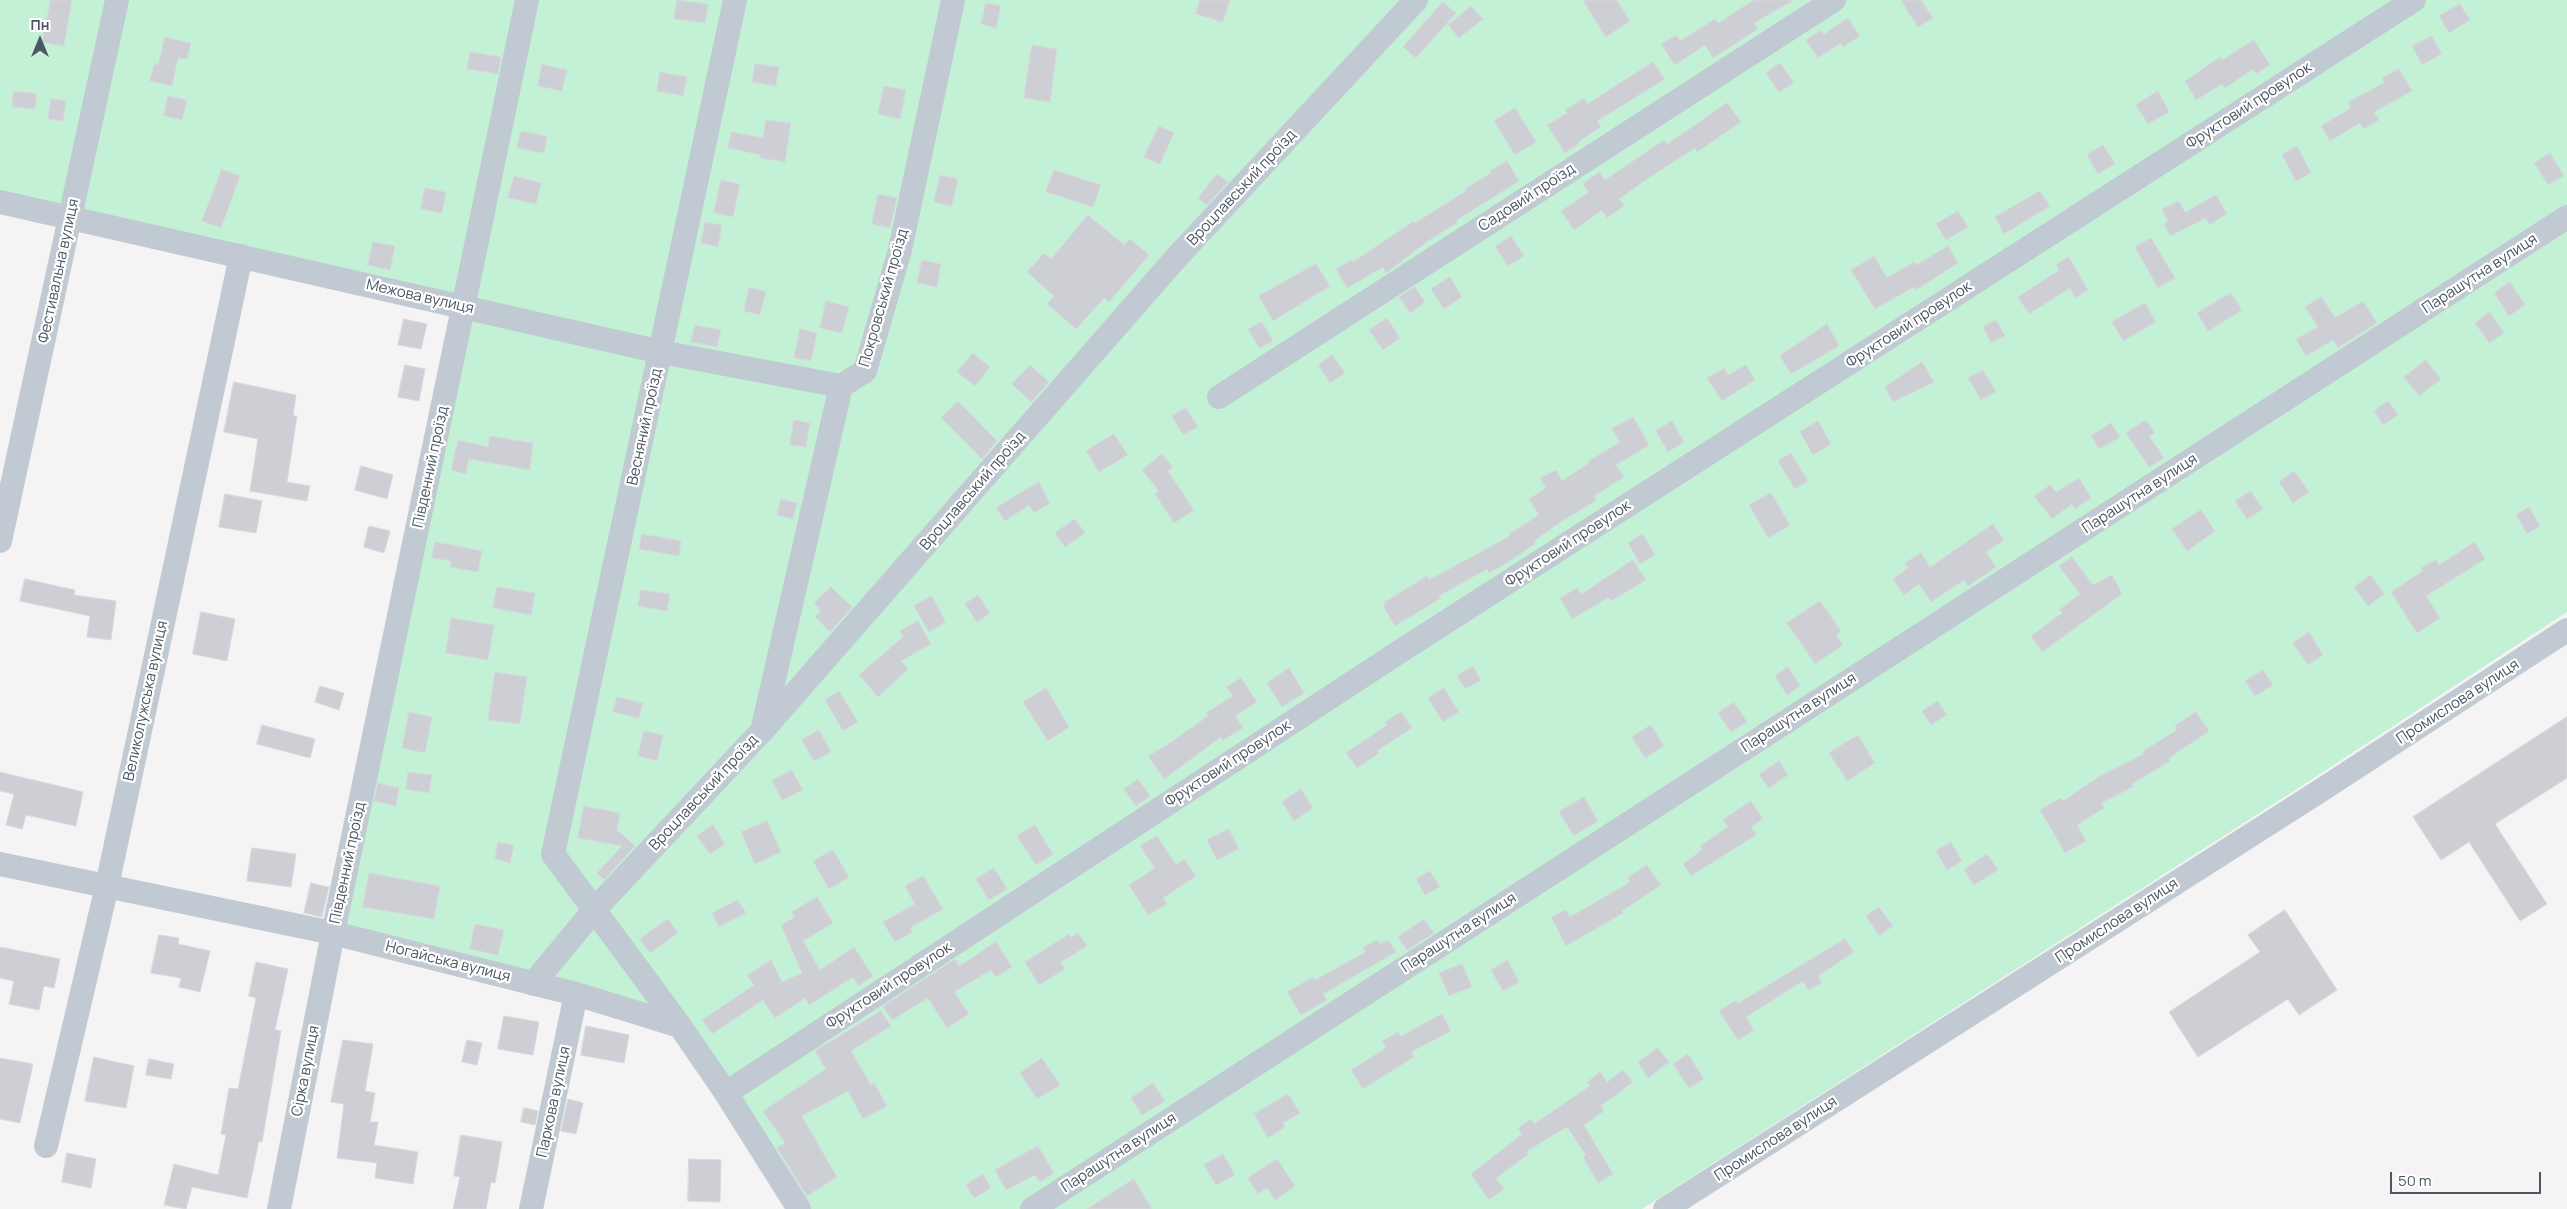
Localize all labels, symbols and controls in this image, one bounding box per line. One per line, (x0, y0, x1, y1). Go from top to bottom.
north arrow (15, 15, 65, 65)
text: Пн (31, 15, 49, 34)
street label: Фруктовий провулок (2183, 59, 2315, 153)
street label: Вроцлавський проїзд (1184, 126, 1300, 250)
street label: Садовий проїзд (1475, 160, 1579, 236)
street label: Фестивальна вулиця (35, 197, 83, 345)
street label: Покровський проїзд (856, 227, 912, 369)
street label: Парашутна вулиця (2419, 230, 2541, 318)
street label: Межова вулиця (364, 276, 476, 318)
street label: Фруктовий провулок (1843, 278, 1975, 372)
street label: Весняний проїзд (624, 367, 666, 487)
street label: Південний проїзд (409, 405, 453, 529)
street label: Вроцлавський проїзд (917, 428, 1029, 554)
street label: Парашутна вулиця (2079, 450, 2201, 538)
street label: Фруктовий провулок (1502, 497, 1634, 591)
street label: Великолужська вулиця (120, 619, 172, 783)
street label: Промислова вулиця (2393, 656, 2523, 748)
street label: Парашутна вулиця (1738, 669, 1860, 757)
street label: Фруктовий провулок (1162, 717, 1294, 811)
street label: Вроцлавський проїзд (646, 731, 762, 855)
street label: Південний проїзд (326, 801, 370, 925)
street label: Промислова вулиця (2052, 875, 2182, 967)
street label: Парашутна вулиця (1398, 889, 1520, 977)
street label: Ногайська вулиця (384, 938, 512, 986)
street label: Фруктовий провулок (823, 939, 955, 1033)
street label: Сірка вулиця (288, 1024, 324, 1118)
street label: Паркова вулиця (533, 1045, 575, 1159)
street label: Промислова вулиця (1711, 1093, 1841, 1185)
street label: Парашутна вулиця (1058, 1109, 1180, 1197)
scale bar (2392, 1162, 2543, 1194)
text: 50 m (2398, 1170, 2432, 1191)

